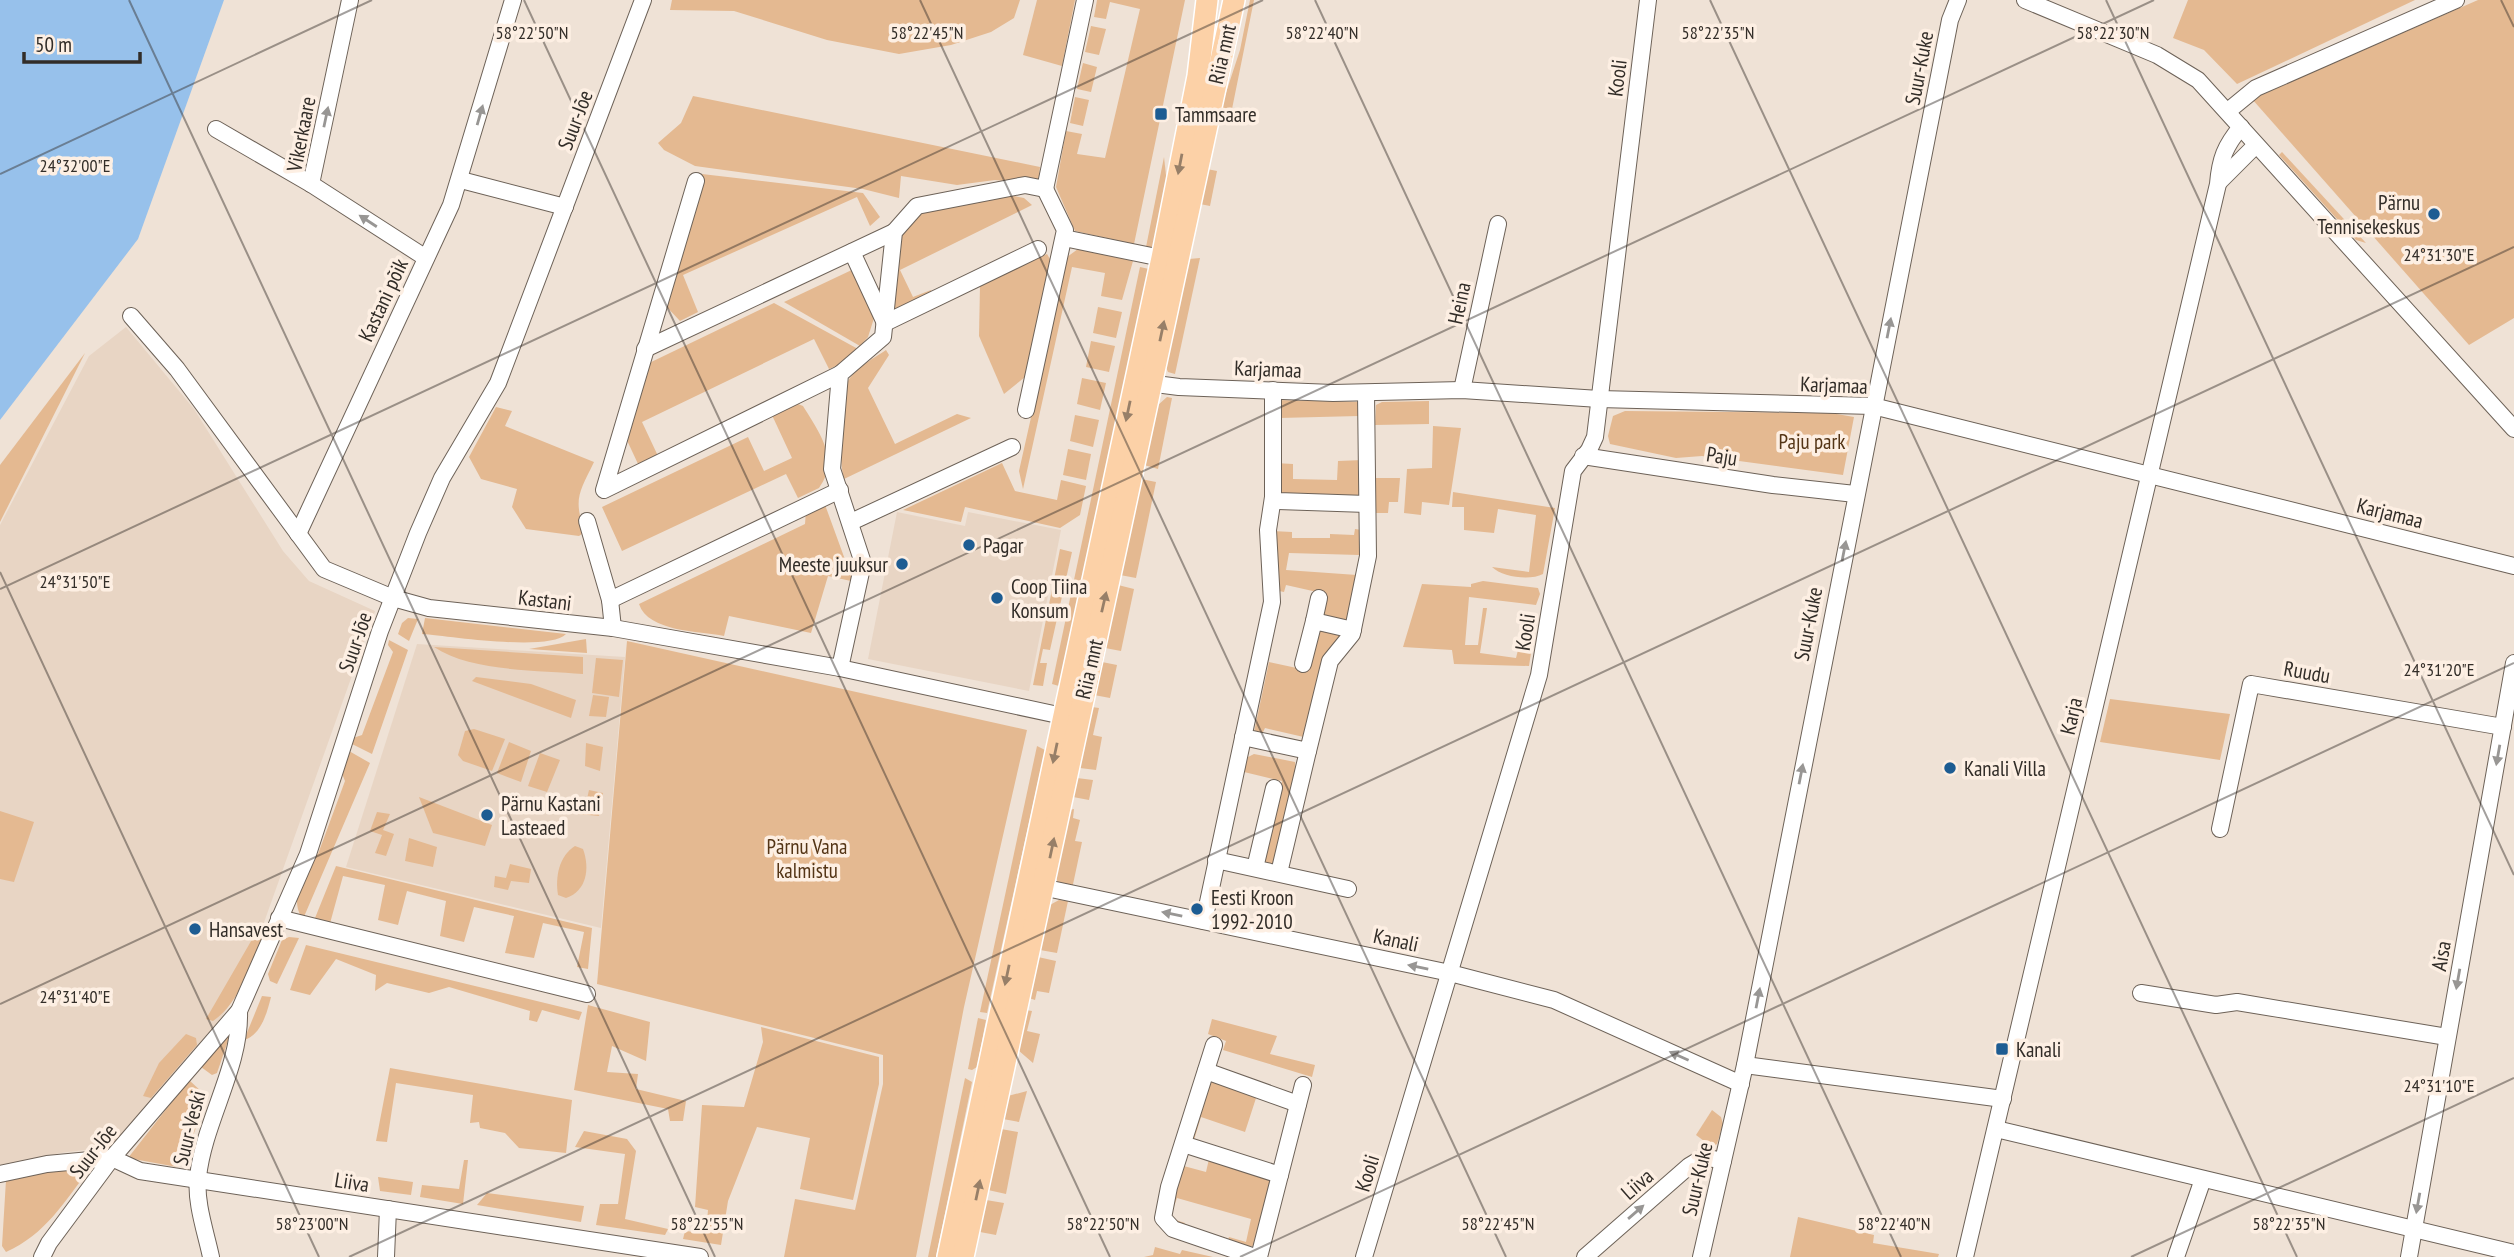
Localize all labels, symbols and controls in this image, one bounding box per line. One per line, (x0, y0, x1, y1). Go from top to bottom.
scale bar (24, 21, 140, 65)
text: 58°22'50"N (496, 21, 568, 44)
text: 58°22'45"N (891, 21, 963, 44)
street label: Riia mnt (1202, 21, 1242, 87)
text: 58°22'40"N (1286, 21, 1358, 44)
text: 58°22'35"N (1682, 21, 1754, 44)
text: 58°22'30"N (2077, 21, 2149, 44)
street label: Suur-Kuke (1899, 29, 1939, 107)
text: 50 m (35, 31, 72, 58)
street label: Kooli (1601, 58, 1633, 98)
street label: Suur-Jõe (551, 86, 599, 154)
street label: Vikerkaare (280, 94, 322, 175)
place label: Tammsaare (1175, 101, 1257, 128)
one-way arrow (475, 104, 485, 125)
one-way arrow (320, 106, 331, 128)
marker: Tammsaare (1153, 106, 1169, 122)
one-way arrow (1175, 153, 1186, 175)
text: 24°32'00"E (40, 154, 110, 177)
place label: Pärnu Tennisekeskus (2317, 189, 2420, 240)
marker: Pärnu Tennisekeskus (2426, 206, 2442, 222)
one-way arrow (359, 215, 378, 228)
text: 24°31'30"E (2404, 243, 2474, 266)
street label: Kastani põik (352, 254, 414, 346)
street label: Heina (1441, 280, 1477, 326)
one-way arrow (1883, 317, 1894, 339)
one-way arrow (1157, 320, 1168, 342)
street label: Karjamaa (1234, 354, 1302, 384)
street label: Karjamaa (1800, 370, 1868, 400)
one-way arrow (1123, 400, 1134, 422)
park label: Paju park (1779, 428, 1845, 455)
street label: Paju (1705, 440, 1739, 472)
street label: Karjamaa (2354, 492, 2426, 534)
place label: Pagar (983, 532, 1024, 559)
marker: Pagar (961, 537, 977, 553)
one-way arrow (1838, 540, 1849, 562)
place label: Meeste juuksur (779, 551, 888, 578)
marker: Meeste juuksur (894, 556, 910, 572)
text: 24°31'50"E (40, 570, 110, 593)
place label: Coop Tiina Konsum (1011, 573, 1087, 624)
street label: Kastani (517, 583, 573, 617)
street label: Suur-Kuke (1788, 585, 1828, 663)
marker: Coop Tiina Konsum (989, 590, 1005, 606)
one-way arrow (1099, 591, 1110, 613)
street label: Suur-Jõe (332, 608, 378, 676)
street label: Kooli (1509, 612, 1541, 652)
street label: Riia mnt (1069, 636, 1109, 702)
street label: Ruudu (2282, 655, 2332, 689)
text: 24°31'20"E (2404, 658, 2474, 681)
street label: Karja (2054, 695, 2088, 737)
one-way arrow (1050, 742, 1061, 764)
one-way arrow (2492, 744, 2503, 766)
place label: Kanali Villa (1964, 755, 2046, 782)
marker: Kanali Villa (1942, 760, 1958, 776)
one-way arrow (1796, 763, 1807, 785)
place label: Pärnu Kastani Lasteaed (501, 790, 601, 841)
marker: Pärnu Kastani Lasteaed (479, 807, 495, 823)
park label: Pärnu Vana kalmistu (767, 833, 847, 884)
one-way arrow (1047, 837, 1058, 859)
place label: Eesti Kroon 1992-2010 (1211, 884, 1294, 935)
marker: Eesti Kroon 1992-2010 (1189, 901, 1205, 917)
one-way arrow (1161, 908, 1183, 919)
place label: Hansavest (209, 916, 283, 943)
marker: Hansavest (187, 921, 203, 937)
street label: Kanali (1371, 922, 1421, 958)
street label: Aisa (2425, 939, 2457, 973)
one-way arrow (1407, 961, 1429, 972)
one-way arrow (1002, 964, 1013, 986)
one-way arrow (2452, 968, 2463, 990)
text: 24°31'40"E (40, 985, 110, 1008)
one-way arrow (1753, 986, 1764, 1008)
place label: Kanali (2016, 1036, 2061, 1063)
marker: Kanali (1994, 1041, 2010, 1057)
one-way arrow (1669, 1050, 1689, 1062)
text: 24°31'10"E (2404, 1074, 2474, 1097)
street label: Suur-Veski (167, 1088, 211, 1168)
street label: Suur-Jõe (63, 1118, 123, 1184)
street label: Suur-Kuke (1675, 1140, 1719, 1218)
street label: Kooli (1349, 1151, 1385, 1195)
street label: Liiva (1615, 1163, 1659, 1205)
street label: Liiva (333, 1166, 371, 1198)
one-way arrow (973, 1179, 984, 1201)
one-way arrow (2412, 1192, 2423, 1214)
one-way arrow (1628, 1205, 1645, 1220)
text: 58°23'00"N (276, 1212, 348, 1235)
text: 58°22'55"N (671, 1212, 743, 1235)
text: 58°22'50"N (1067, 1212, 1139, 1235)
text: 58°22'45"N (1462, 1212, 1534, 1235)
text: 58°22'40"N (1858, 1212, 1930, 1235)
text: 58°22'35"N (2253, 1212, 2325, 1235)

